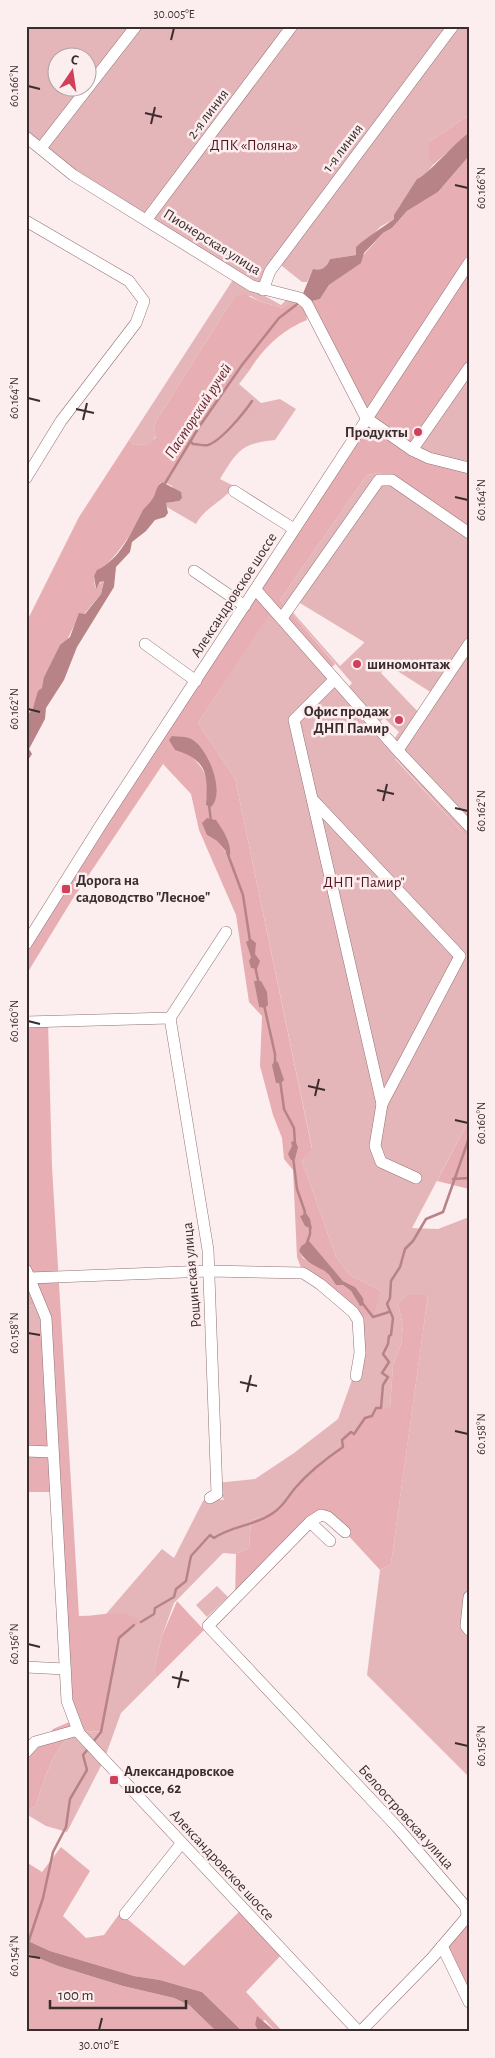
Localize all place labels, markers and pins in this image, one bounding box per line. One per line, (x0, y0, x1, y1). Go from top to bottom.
place label: Продукты (345, 425, 408, 440)
marker: Продукты (412, 426, 424, 438)
place label: шиномонтаж (367, 657, 451, 672)
marker: шиномонтаж (351, 658, 363, 670)
place label: Офис продаж ДНП Памир (304, 704, 389, 736)
marker: Офис продаж ДНП Памир (393, 714, 405, 726)
place label: Дорога на садоводство "Лесное" (76, 873, 210, 905)
marker: Дорога на садоводство "Лесное" (60, 883, 72, 895)
place label: Александровское шоссе, 62 (124, 1764, 234, 1796)
marker: Александровское шоссе, 62 (108, 1774, 120, 1786)

